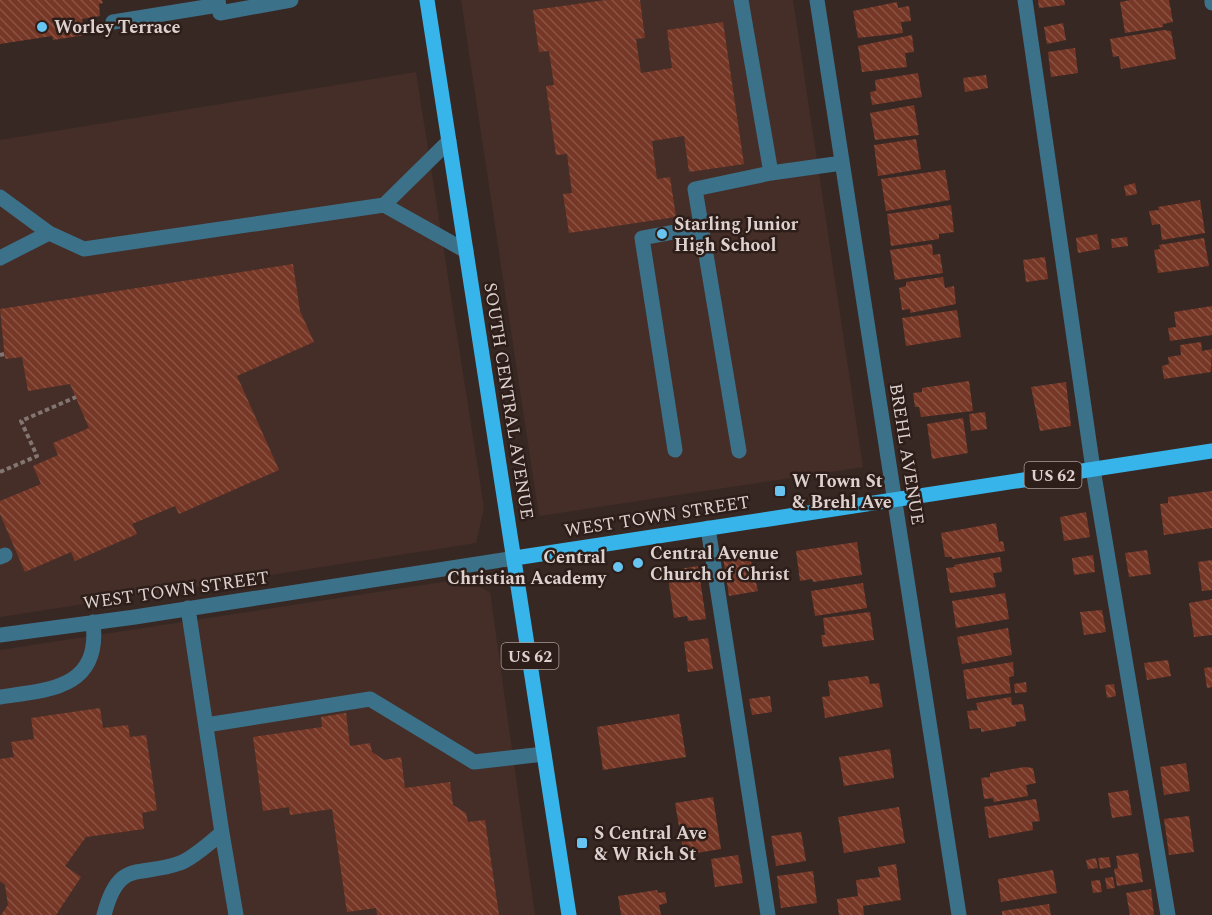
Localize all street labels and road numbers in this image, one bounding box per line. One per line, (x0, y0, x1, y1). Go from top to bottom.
street label: SOUTH CENTRAL AVENUE (476, 281, 541, 522)
street label: BREHL AVENUE (882, 381, 931, 527)
road number: US 62 (1024, 462, 1082, 488)
street label: WEST TOWN STREET (562, 488, 752, 545)
street label: WEST TOWN STREET (81, 564, 271, 617)
road number: US 62 (502, 643, 558, 669)

